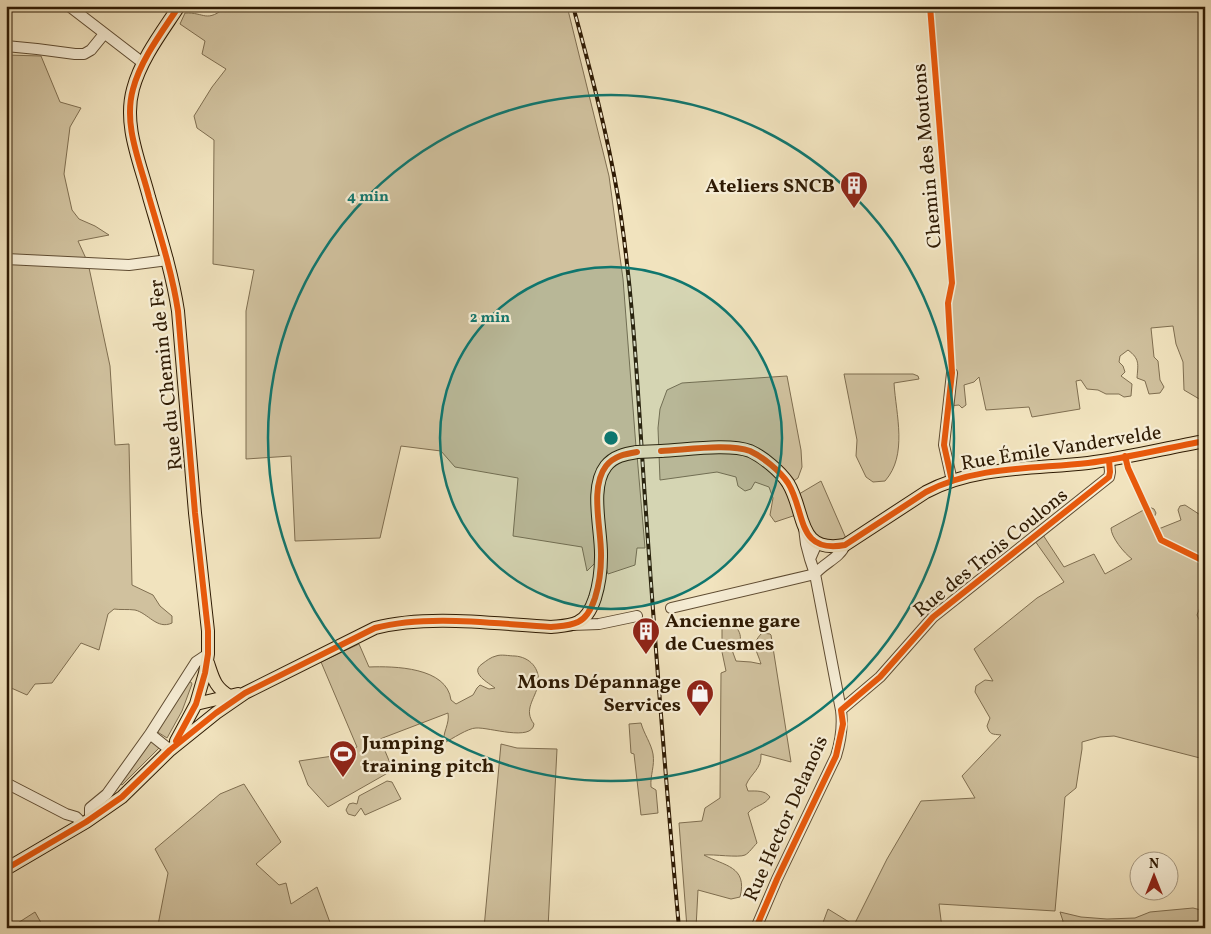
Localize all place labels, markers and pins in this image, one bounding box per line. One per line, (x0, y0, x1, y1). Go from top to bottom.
building icon: Ateliers SNCB (839, 170, 869, 209)
place label: Ateliers SNCB (705, 173, 835, 201)
centre of rings (602, 429, 620, 447)
place label: Ancienne gare de Cuesmes (665, 608, 800, 659)
building icon: Ancienne gare de Cuesmes (631, 616, 661, 655)
place label: Mons Dépannage Services (517, 669, 681, 720)
shop icon: Mons Dépannage Services (685, 678, 715, 717)
place label: Jumping training pitch (361, 730, 495, 781)
sports icon: Jumping training pitch (328, 739, 358, 778)

